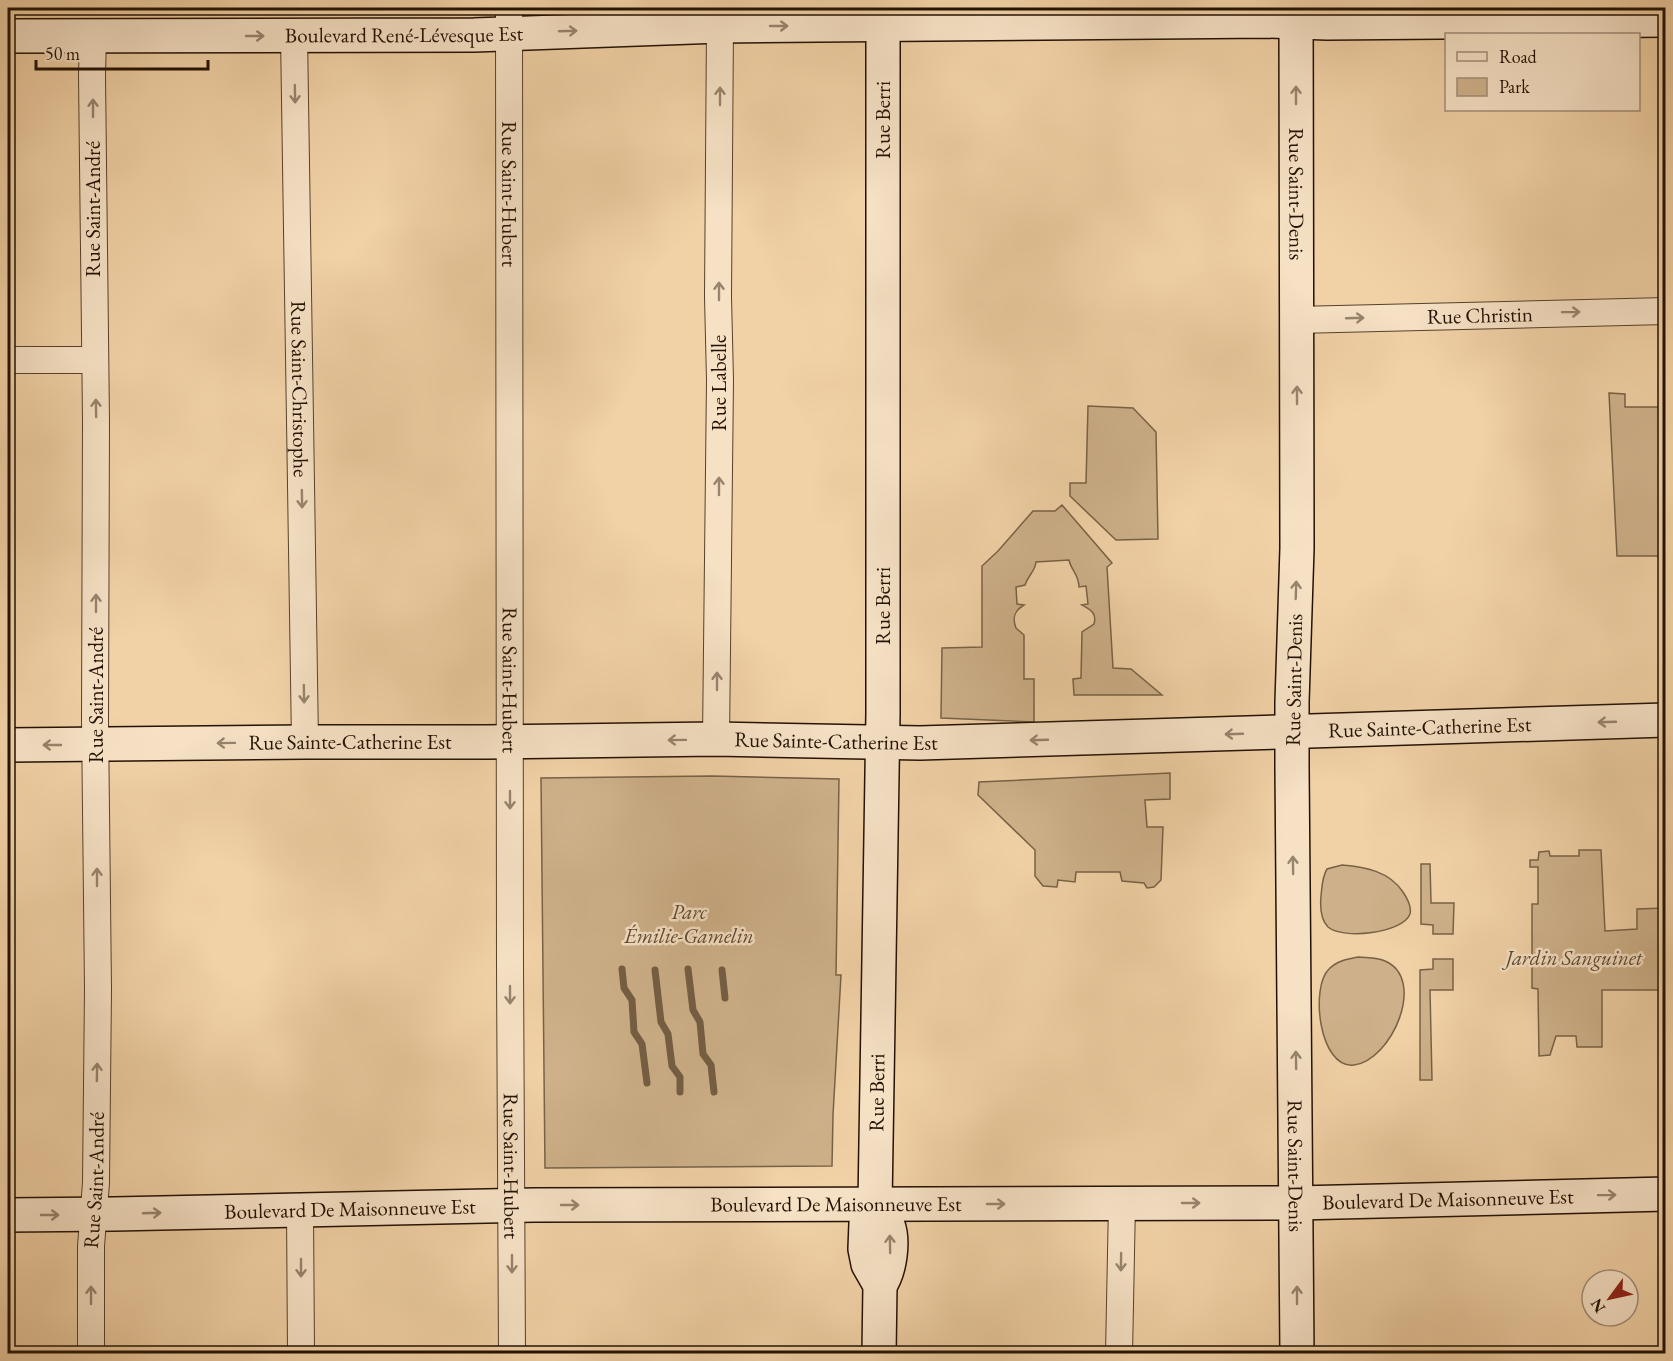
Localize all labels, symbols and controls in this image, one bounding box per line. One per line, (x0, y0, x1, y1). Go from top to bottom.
street label: Boulevard René-Lévesque Est (285, 19, 524, 48)
one-way arrow (768, 20, 788, 32)
one-way arrow (557, 26, 577, 37)
one-way arrow (244, 30, 264, 42)
scale bar (36, 33, 208, 71)
legend (1445, 33, 1640, 111)
text: 50 m (45, 42, 80, 65)
text: Road (1499, 45, 1538, 68)
text: Park (1499, 75, 1530, 98)
street label: Rue Berri (869, 81, 896, 159)
one-way arrow (289, 83, 301, 103)
one-way arrow (714, 86, 726, 106)
one-way arrow (1290, 86, 1302, 106)
one-way arrow (87, 98, 98, 118)
street label: Rue Saint-Hubert (496, 121, 523, 267)
street label: Rue Saint-Denis (1283, 128, 1310, 260)
street label: Rue Saint-André (79, 141, 106, 277)
one-way arrow (713, 281, 725, 301)
street label: Rue Saint-Christophe (285, 300, 315, 477)
street label: Rue Christin (1427, 300, 1533, 330)
one-way arrow (1560, 307, 1580, 318)
one-way arrow (1344, 312, 1364, 323)
street label: Rue Labelle (705, 335, 732, 431)
one-way arrow (1291, 386, 1303, 406)
one-way arrow (90, 398, 102, 418)
one-way arrow (713, 476, 725, 496)
one-way arrow (296, 488, 308, 508)
street label: Rue Berri (869, 567, 896, 645)
one-way arrow (1290, 580, 1301, 600)
one-way arrow (90, 593, 102, 613)
street label: Rue Saint-Hubert (497, 607, 524, 753)
street label: Rue Saint-Denis (1279, 613, 1308, 746)
street label: Rue Saint-André (82, 627, 109, 763)
one-way arrow (711, 671, 723, 691)
one-way arrow (298, 683, 310, 703)
street label: Rue Sainte-Catherine Est (1328, 710, 1532, 743)
one-way arrow (1598, 716, 1618, 728)
street label: Rue Sainte-Catherine Est (734, 725, 938, 756)
street label: Rue Sainte-Catherine Est (248, 728, 452, 756)
one-way arrow (1224, 728, 1244, 739)
one-way arrow (667, 734, 687, 746)
one-way arrow (1030, 734, 1050, 745)
one-way arrow (216, 737, 236, 749)
one-way arrow (42, 739, 62, 751)
one-way arrow (504, 789, 516, 809)
one-way arrow (1288, 856, 1299, 876)
one-way arrow (91, 868, 103, 888)
park label: Parc Émilie-Gamelin (623, 898, 754, 949)
park label: Jardin Sanguinet (1502, 944, 1643, 971)
one-way arrow (504, 984, 516, 1004)
one-way arrow (1290, 1051, 1301, 1071)
street label: Rue Berri (862, 1053, 890, 1132)
one-way arrow (92, 1063, 103, 1083)
street label: Rue Saint-Hubert (498, 1093, 525, 1239)
street label: Rue Saint-Denis (1282, 1100, 1310, 1232)
street label: Rue Saint-André (77, 1112, 110, 1249)
street label: Boulevard De Maisonneuve Est (1322, 1182, 1574, 1215)
one-way arrow (1597, 1189, 1617, 1201)
street label: Boulevard De Maisonneuve Est (710, 1190, 962, 1218)
street label: Boulevard De Maisonneuve Est (224, 1192, 476, 1225)
one-way arrow (1181, 1197, 1201, 1209)
one-way arrow (986, 1198, 1006, 1210)
one-way arrow (559, 1199, 579, 1211)
one-way arrow (141, 1208, 161, 1219)
one-way arrow (40, 1209, 60, 1221)
one-way arrow (884, 1234, 896, 1254)
one-way arrow (1115, 1251, 1127, 1271)
one-way arrow (506, 1253, 518, 1273)
one-way arrow (295, 1258, 306, 1278)
north arrow (1580, 1268, 1640, 1328)
one-way arrow (85, 1286, 97, 1306)
one-way arrow (1291, 1286, 1303, 1306)
text: N (1585, 1295, 1610, 1317)

